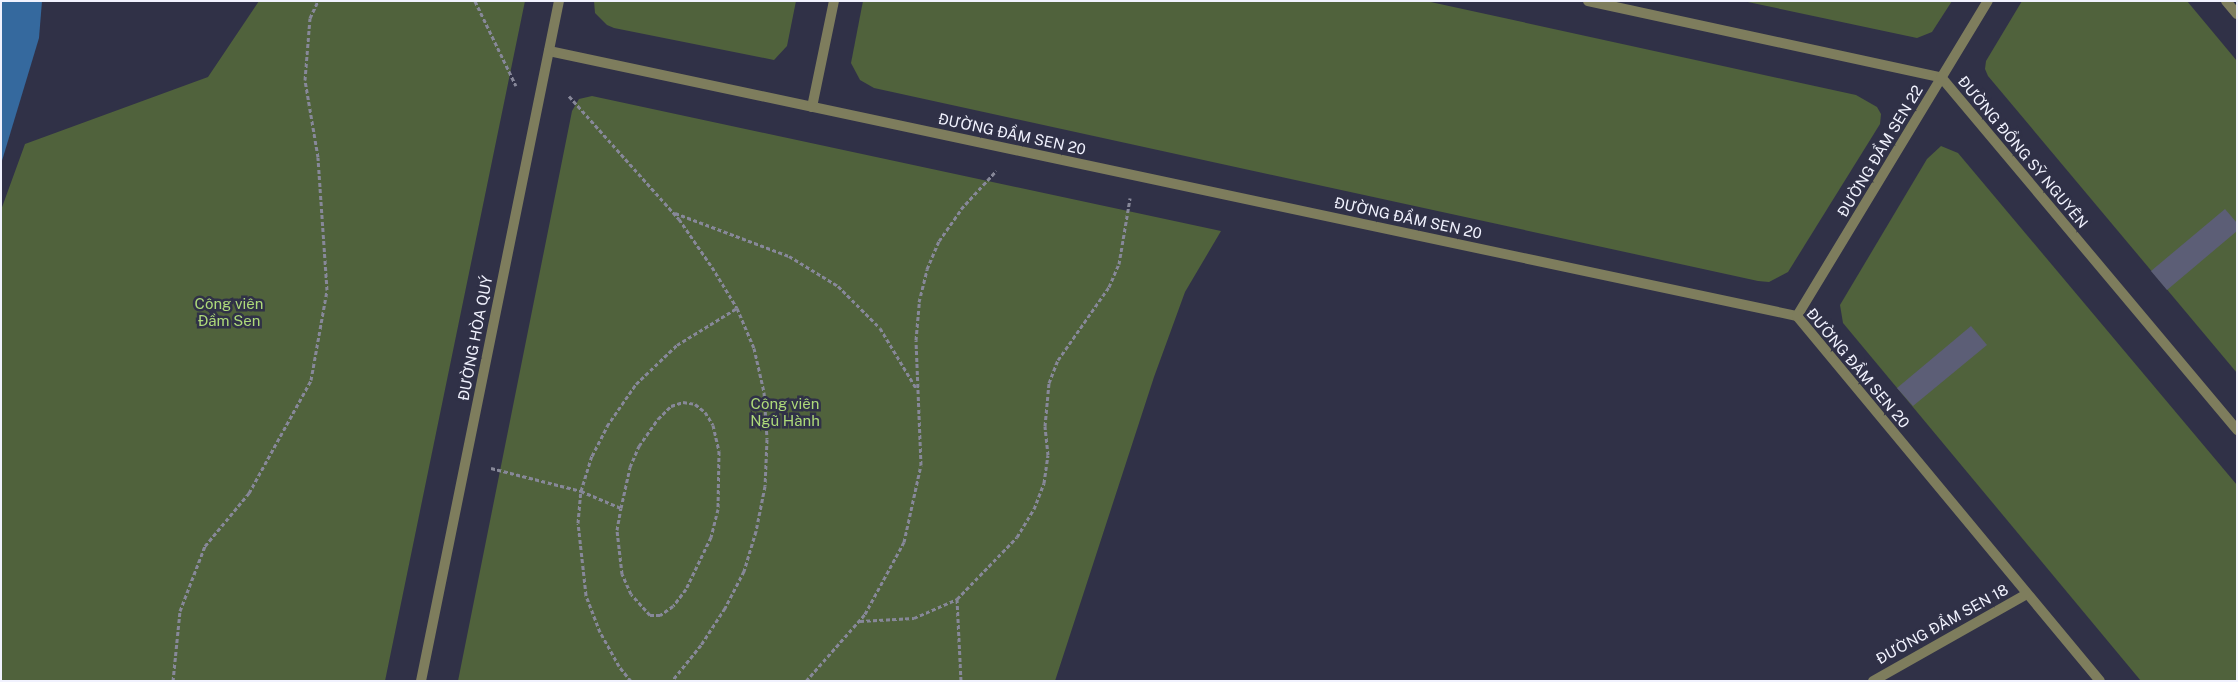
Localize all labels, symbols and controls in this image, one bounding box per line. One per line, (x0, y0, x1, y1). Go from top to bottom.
street label: ĐƯỜNG ĐỒNG SỸ NGUYÊN (1954, 72, 2092, 232)
street label: ĐƯỜNG ĐẦM SEN 22 (1834, 82, 1926, 220)
street label: ĐƯỜNG ĐẦM SEN 20 (936, 110, 1088, 158)
street label: ĐƯỜNG ĐẦM SEN 20 (1332, 194, 1484, 242)
street label: ĐƯỜNG HÒA QUÝ (454, 274, 496, 402)
park label: Công viên Đầm Sen (195, 294, 263, 329)
street label: ĐƯỜNG ĐẦM SEN 20 (1803, 304, 1913, 432)
park label: Công viên Ngũ Hành (750, 394, 820, 429)
street label: ĐƯỜNG ĐẦM SEN 18 (1873, 580, 2011, 668)

